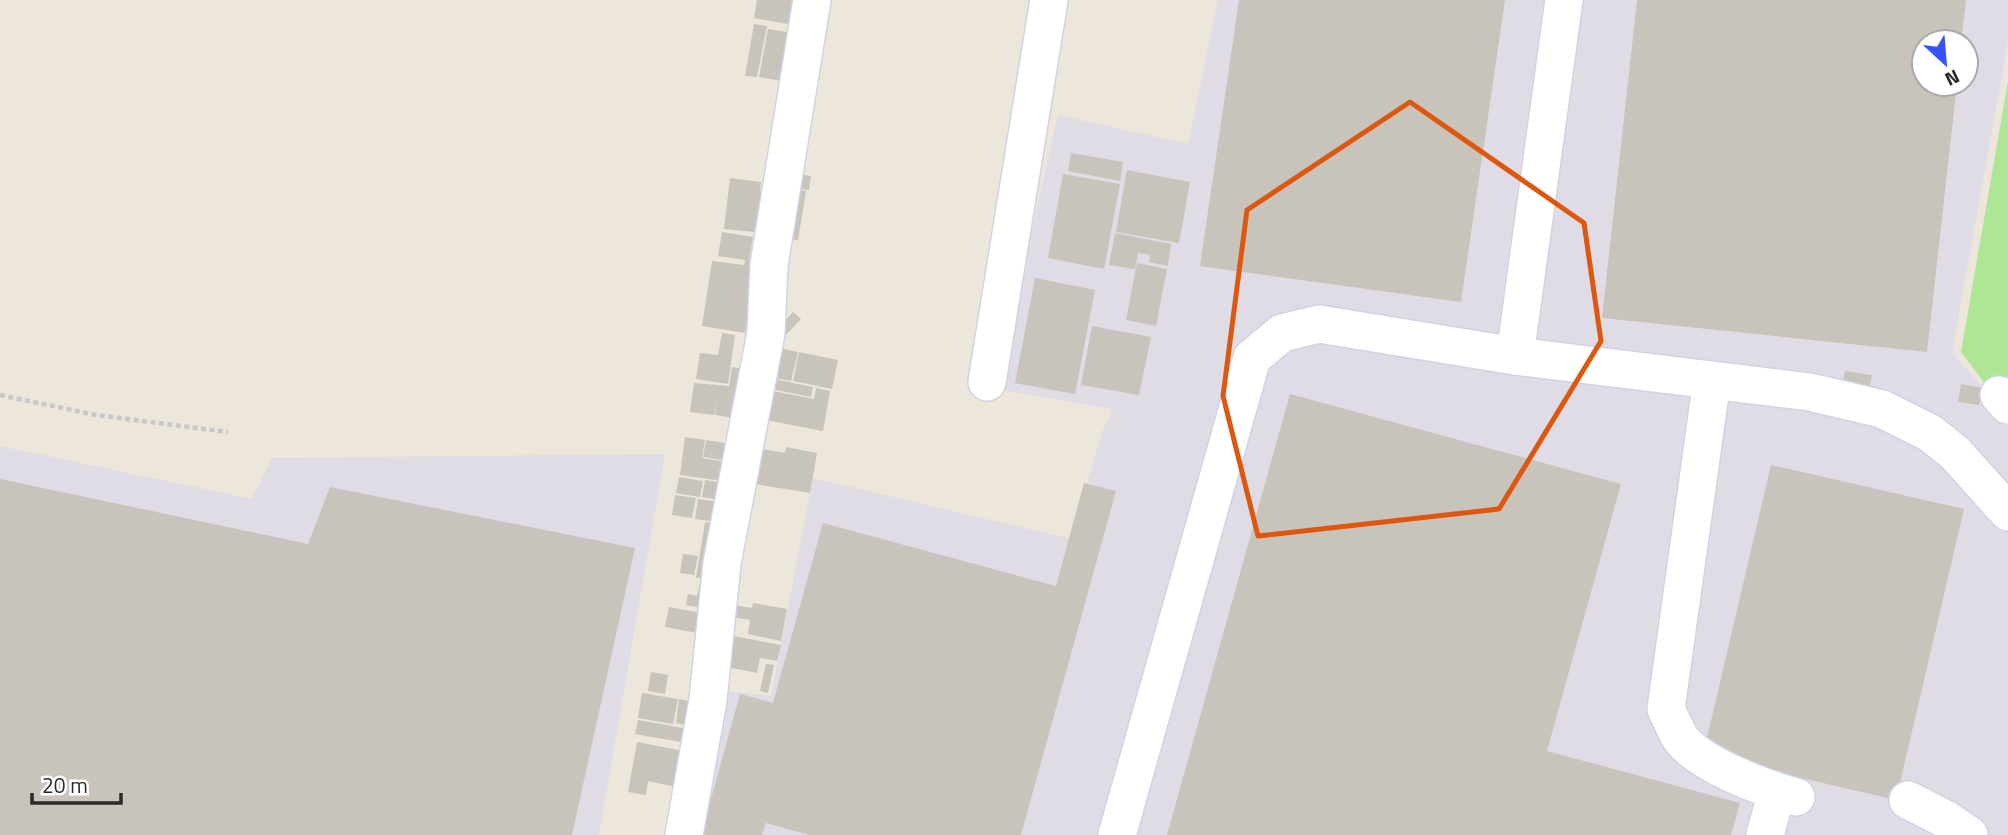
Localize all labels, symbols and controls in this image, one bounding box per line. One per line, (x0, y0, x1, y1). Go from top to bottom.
north arrow (1910, 28, 1980, 98)
text: N (1940, 63, 1965, 95)
scale bar (32, 762, 121, 806)
text: 20 m (42, 769, 88, 801)

